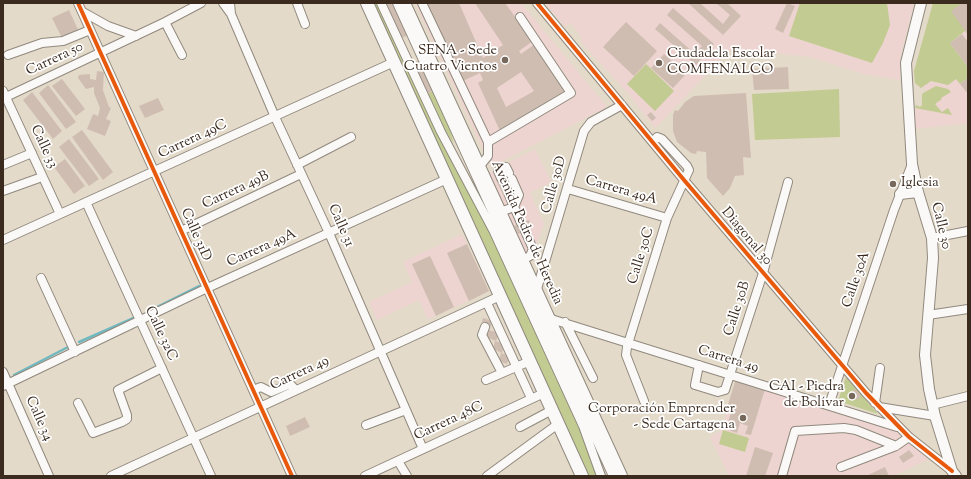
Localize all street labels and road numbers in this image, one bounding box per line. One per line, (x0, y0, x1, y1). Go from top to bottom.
street label: Carrera 50 (24, 39, 86, 81)
street label: Carrera 49C (156, 117, 230, 163)
street label: Calle 33 (26, 123, 60, 171)
street label: Calle 30D (539, 154, 571, 216)
street label: Avenida Pedro de Heredia (487, 158, 565, 308)
street label: Carrera 49B (200, 168, 272, 214)
street label: Carrera 49A (583, 173, 659, 209)
street label: Calle 30 (926, 201, 954, 251)
street label: Calle 31 (323, 202, 357, 250)
street label: Diagonal 30 (717, 205, 775, 269)
street label: Calle 31D (176, 206, 214, 264)
street label: Calle 30C (625, 225, 659, 287)
street label: Carrera 49A (225, 226, 299, 272)
street label: Calle 30A (840, 250, 874, 310)
street label: Calle 30B (721, 280, 755, 338)
street label: Calle 32C (140, 304, 180, 364)
street label: Carrera 49 (696, 343, 760, 377)
street label: Carrera 49 (268, 353, 332, 395)
street label: Calle 34 (21, 394, 55, 444)
street label: Carrera 48C (412, 399, 486, 445)

